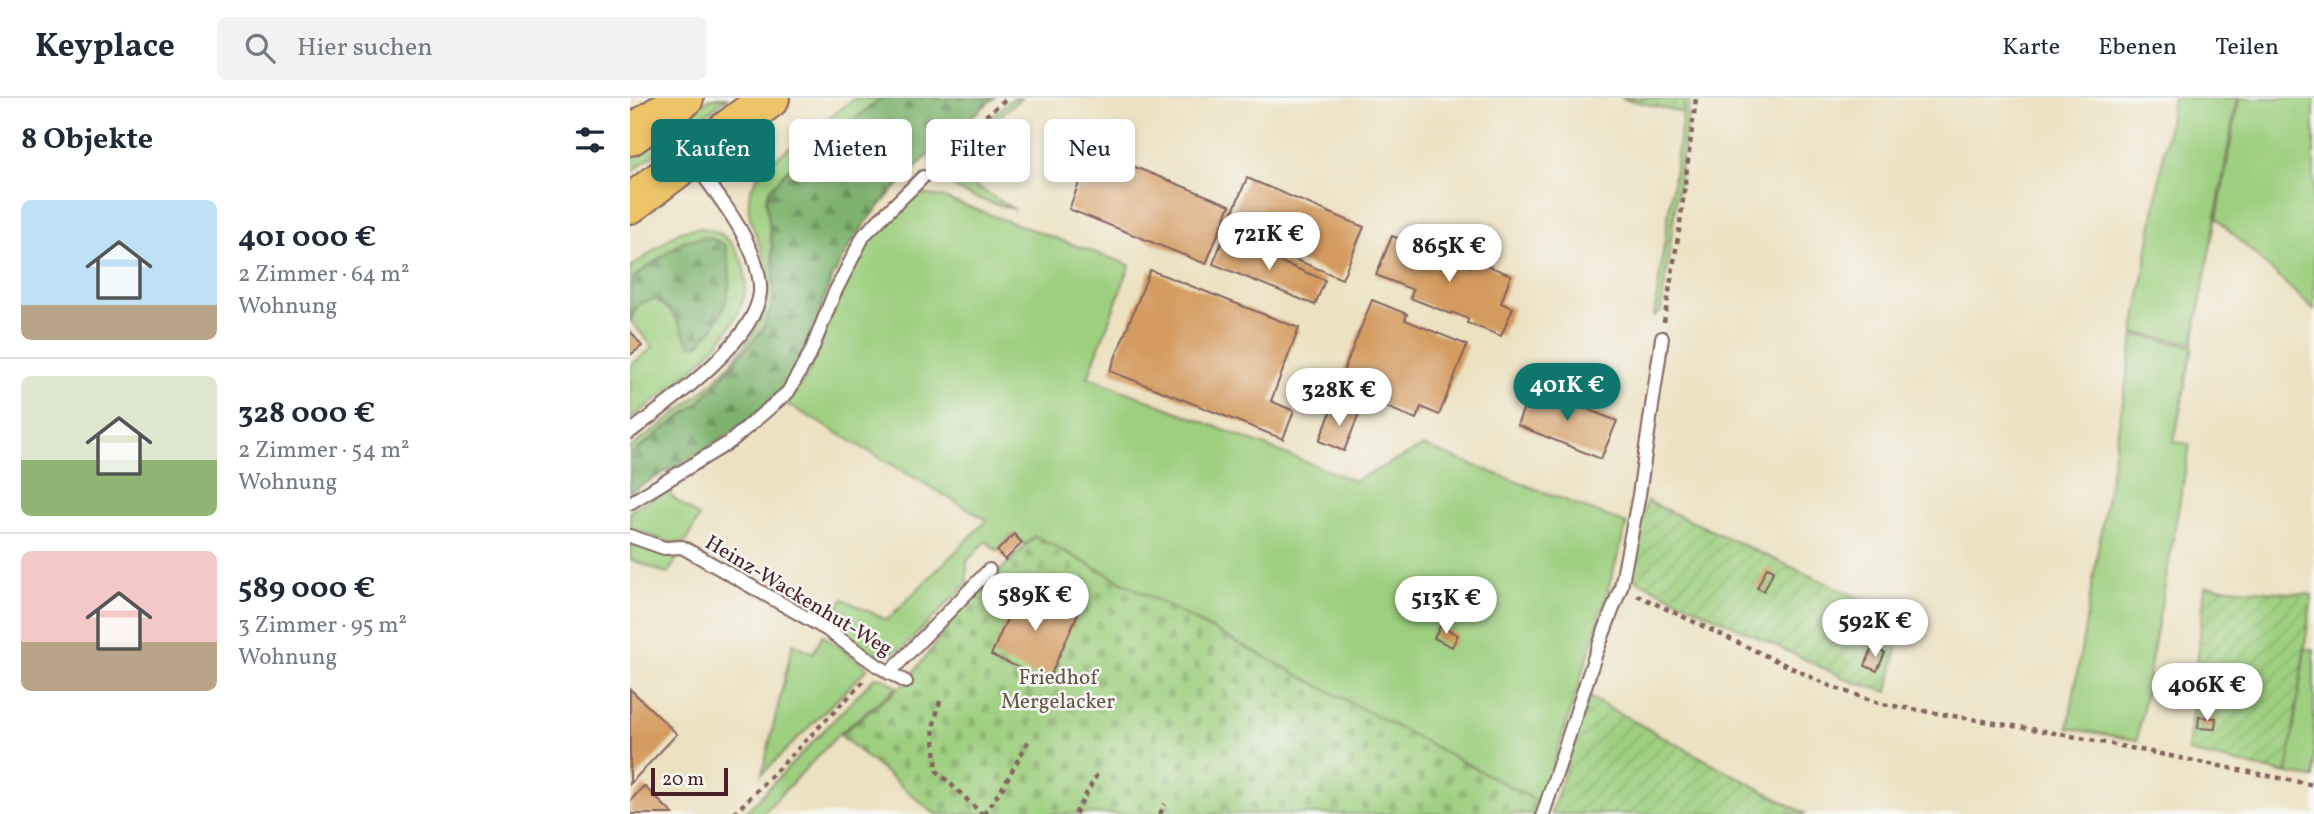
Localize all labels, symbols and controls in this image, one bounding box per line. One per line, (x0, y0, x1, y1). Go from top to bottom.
search box (217, 17, 707, 80)
text: Keyplace (35, 25, 175, 71)
icon: search (241, 29, 279, 67)
text: Hier suchen (297, 30, 433, 66)
text: Karte (2002, 31, 2060, 65)
text: Ebenen (2098, 31, 2177, 65)
text: Teilen (2215, 31, 2279, 65)
text: 8 Objekte (21, 119, 153, 161)
chip: Kaufen (651, 119, 775, 182)
chip: Mieten (789, 119, 912, 182)
chip: Filter (926, 119, 1030, 182)
chip: Neu (1044, 119, 1135, 182)
icon: filters (571, 121, 609, 159)
pin: 721K € (1212, 212, 1326, 272)
text: 401 000 € (238, 217, 376, 259)
text: 721K € (1234, 219, 1304, 251)
pin: 865K € (1392, 225, 1506, 284)
icon: home (77, 228, 161, 312)
text: 865K € (1412, 231, 1486, 263)
text: 2 Zimmer · 64 m² (238, 259, 410, 291)
text: Wohnung (238, 291, 337, 323)
pin: 401K € (1510, 364, 1624, 423)
pin: 328K € (1282, 368, 1396, 428)
text: 401K € (1529, 370, 1605, 402)
text: 328K € (1302, 375, 1376, 407)
text: 328 000 € (238, 393, 375, 435)
icon: home (77, 404, 161, 488)
text: 2 Zimmer · 54 m² (238, 435, 410, 467)
text: Wohnung (238, 467, 337, 499)
street label: Heinz-Wackenhut-Weg (699, 529, 897, 664)
text: 589 000 € (238, 568, 375, 610)
pin: 589K € (978, 574, 1092, 633)
pin: 513K € (1389, 576, 1503, 636)
icon: home (77, 579, 161, 663)
text: 589K € (998, 580, 1072, 612)
text: 513K € (1411, 583, 1481, 615)
pin: 592K € (1818, 600, 1932, 659)
text: 592K € (1838, 606, 1912, 638)
text: 3 Zimmer · 95 m² (238, 610, 407, 642)
text: Wohnung (238, 642, 337, 674)
park label: Friedhof Mergelacker (1001, 664, 1115, 717)
pin: 406K € (2150, 664, 2264, 723)
text: 406K € (2168, 670, 2246, 702)
scale bar (651, 765, 728, 797)
text: 20 m (662, 767, 704, 793)

